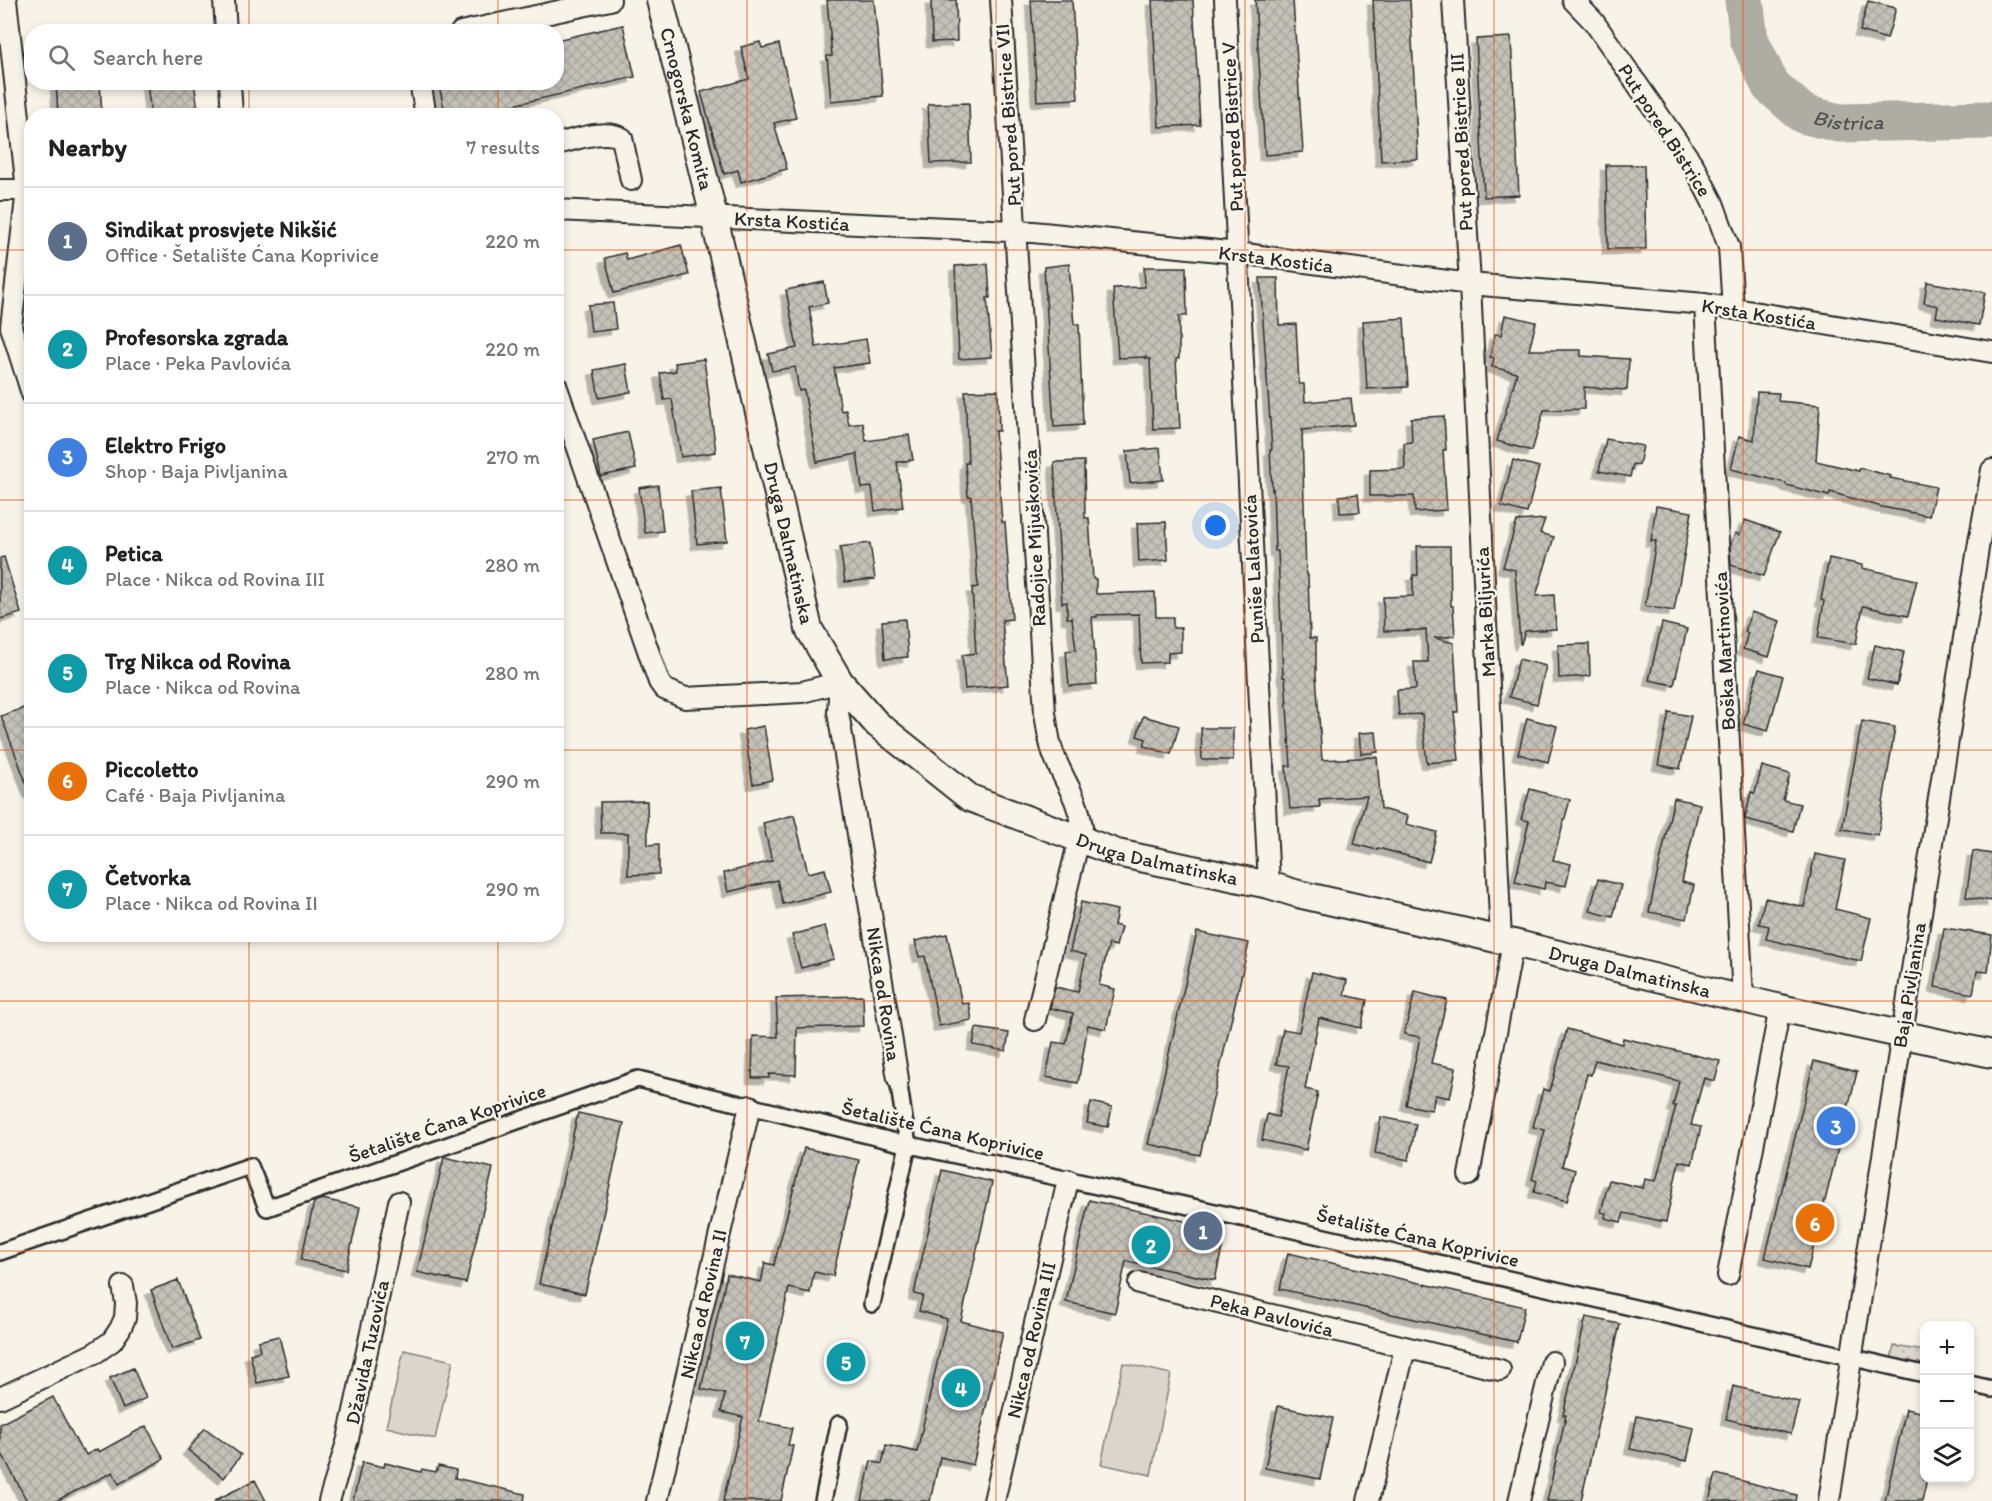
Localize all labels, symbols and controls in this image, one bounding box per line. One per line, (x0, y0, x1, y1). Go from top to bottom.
street label: Put pored Bistrice VII (990, 23, 1026, 207)
search box (24, 24, 564, 90)
street label: Crnogorska Komita (655, 25, 719, 193)
icon: search (45, 41, 78, 74)
street label: Put pored Bistrice V (1216, 41, 1248, 213)
text: Search here (93, 44, 203, 71)
street label: Put pored Bistrice III (1444, 52, 1478, 232)
street label: Put pored Bistrice (1613, 59, 1717, 201)
water label: Bistrica (1811, 104, 1884, 136)
text: Nearby (48, 131, 127, 163)
text: 7 results (466, 135, 540, 159)
street label: Krsta Kostića (734, 206, 851, 236)
text: Sindikat prosvjete Nikšić (105, 216, 337, 243)
text: 1 (63, 229, 72, 253)
text: 220 m (485, 229, 540, 253)
street label: Krsta Kostića (1217, 240, 1335, 278)
text: Office · Šetalište Ćana Koprivice (105, 243, 379, 267)
street label: Krsta Kostića (1700, 293, 1819, 335)
text: Profesorska zgrada (105, 324, 288, 351)
text: 2 (62, 337, 73, 361)
text: 220 m (485, 337, 540, 361)
text: Place · Peka Pavlovića (105, 351, 291, 375)
text: Elektro Frigo (105, 432, 226, 459)
text: 3 (62, 445, 73, 469)
text: 270 m (486, 445, 540, 469)
street label: Radojice Mijuškovića (1017, 448, 1051, 627)
text: Shop · Baja Pivljanina (105, 459, 288, 483)
street label: Druga Dalmatinska (759, 459, 820, 627)
street label: Puniše Lalatovića (1237, 494, 1269, 644)
your location (1201, 511, 1230, 540)
text: Petica (105, 540, 163, 567)
street label: Marka Biljurića (1470, 546, 1500, 678)
text: 4 (61, 553, 74, 577)
text: 280 m (485, 553, 540, 577)
text: Place · Nikca od Rovina III (105, 567, 325, 591)
street label: Boška Martinovića (1708, 570, 1740, 731)
text: Trg Nikca od Rovina (105, 648, 291, 675)
text: 5 (62, 661, 73, 685)
text: 280 m (485, 661, 540, 685)
text: Place · Nikca od Rovina (105, 675, 300, 699)
text: Piccoletto (105, 756, 198, 783)
text: 6 (62, 769, 73, 793)
text: 290 m (485, 769, 540, 793)
text: Café · Baja Pivljanina (105, 783, 285, 807)
street label: Druga Dalmatinska (1073, 827, 1241, 890)
text: Četvorka (105, 864, 191, 891)
text: 7 (63, 877, 72, 901)
text: 290 m (485, 877, 540, 901)
text: Place · Nikca od Rovina II (105, 891, 318, 915)
street label: Baja Pivljanina (1887, 920, 1931, 1050)
street label: Nikca od Rovina (862, 925, 907, 1063)
street label: Druga Dalmatinska (1546, 940, 1714, 1003)
street label: Šetalište Ćana Koprivice (345, 1078, 549, 1168)
street label: Šetalište Ćana Koprivice (839, 1095, 1047, 1165)
pin: 3 (1816, 1104, 1856, 1148)
pin: 6 (1796, 1200, 1834, 1246)
street label: Šetalište Ćana Koprivice (1314, 1202, 1522, 1272)
pin: 1 (1184, 1208, 1222, 1254)
pin: 2 (1132, 1222, 1170, 1268)
street label: Nikca od Rovina II (674, 1227, 732, 1381)
street label: Nikca od Rovina III (1001, 1259, 1061, 1421)
street label: Džavida Tuzovića (340, 1277, 394, 1427)
street label: Peka Pavlovića (1208, 1288, 1337, 1342)
pin: 7 (726, 1318, 764, 1364)
map controls (1920, 1321, 1974, 1483)
button: + (1920, 1321, 1974, 1375)
pin: 5 (826, 1340, 866, 1384)
pin: 4 (942, 1366, 980, 1410)
button: − (1920, 1375, 1974, 1429)
button: layers (1920, 1429, 1974, 1483)

